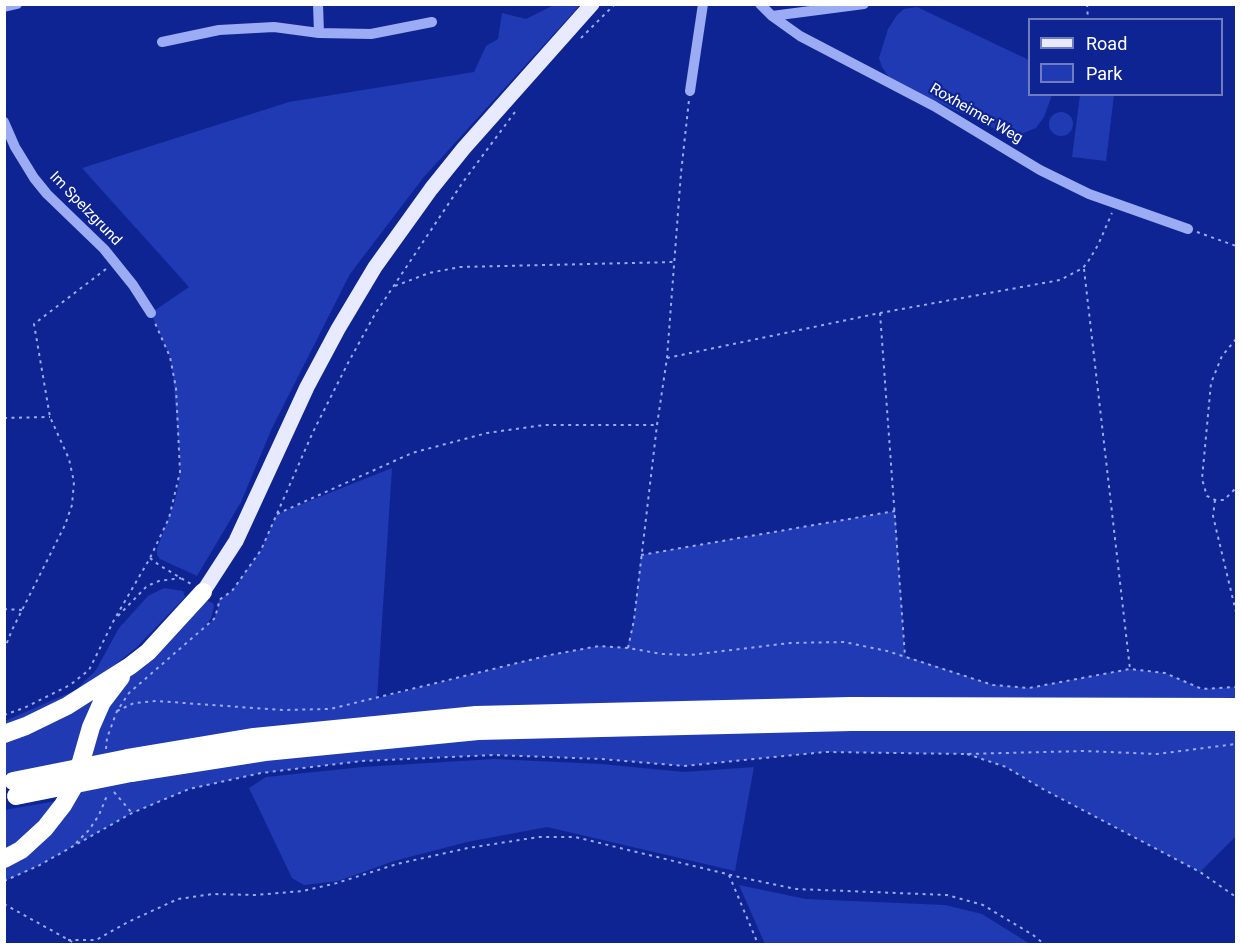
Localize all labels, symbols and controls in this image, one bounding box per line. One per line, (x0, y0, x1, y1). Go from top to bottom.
legend (1028, 18, 1223, 96)
text: Road (1086, 33, 1127, 54)
text: Park (1086, 63, 1122, 84)
street label: Roxheimer Weg (926, 80, 1026, 148)
street label: Im Spelzgrund (45, 168, 125, 250)

